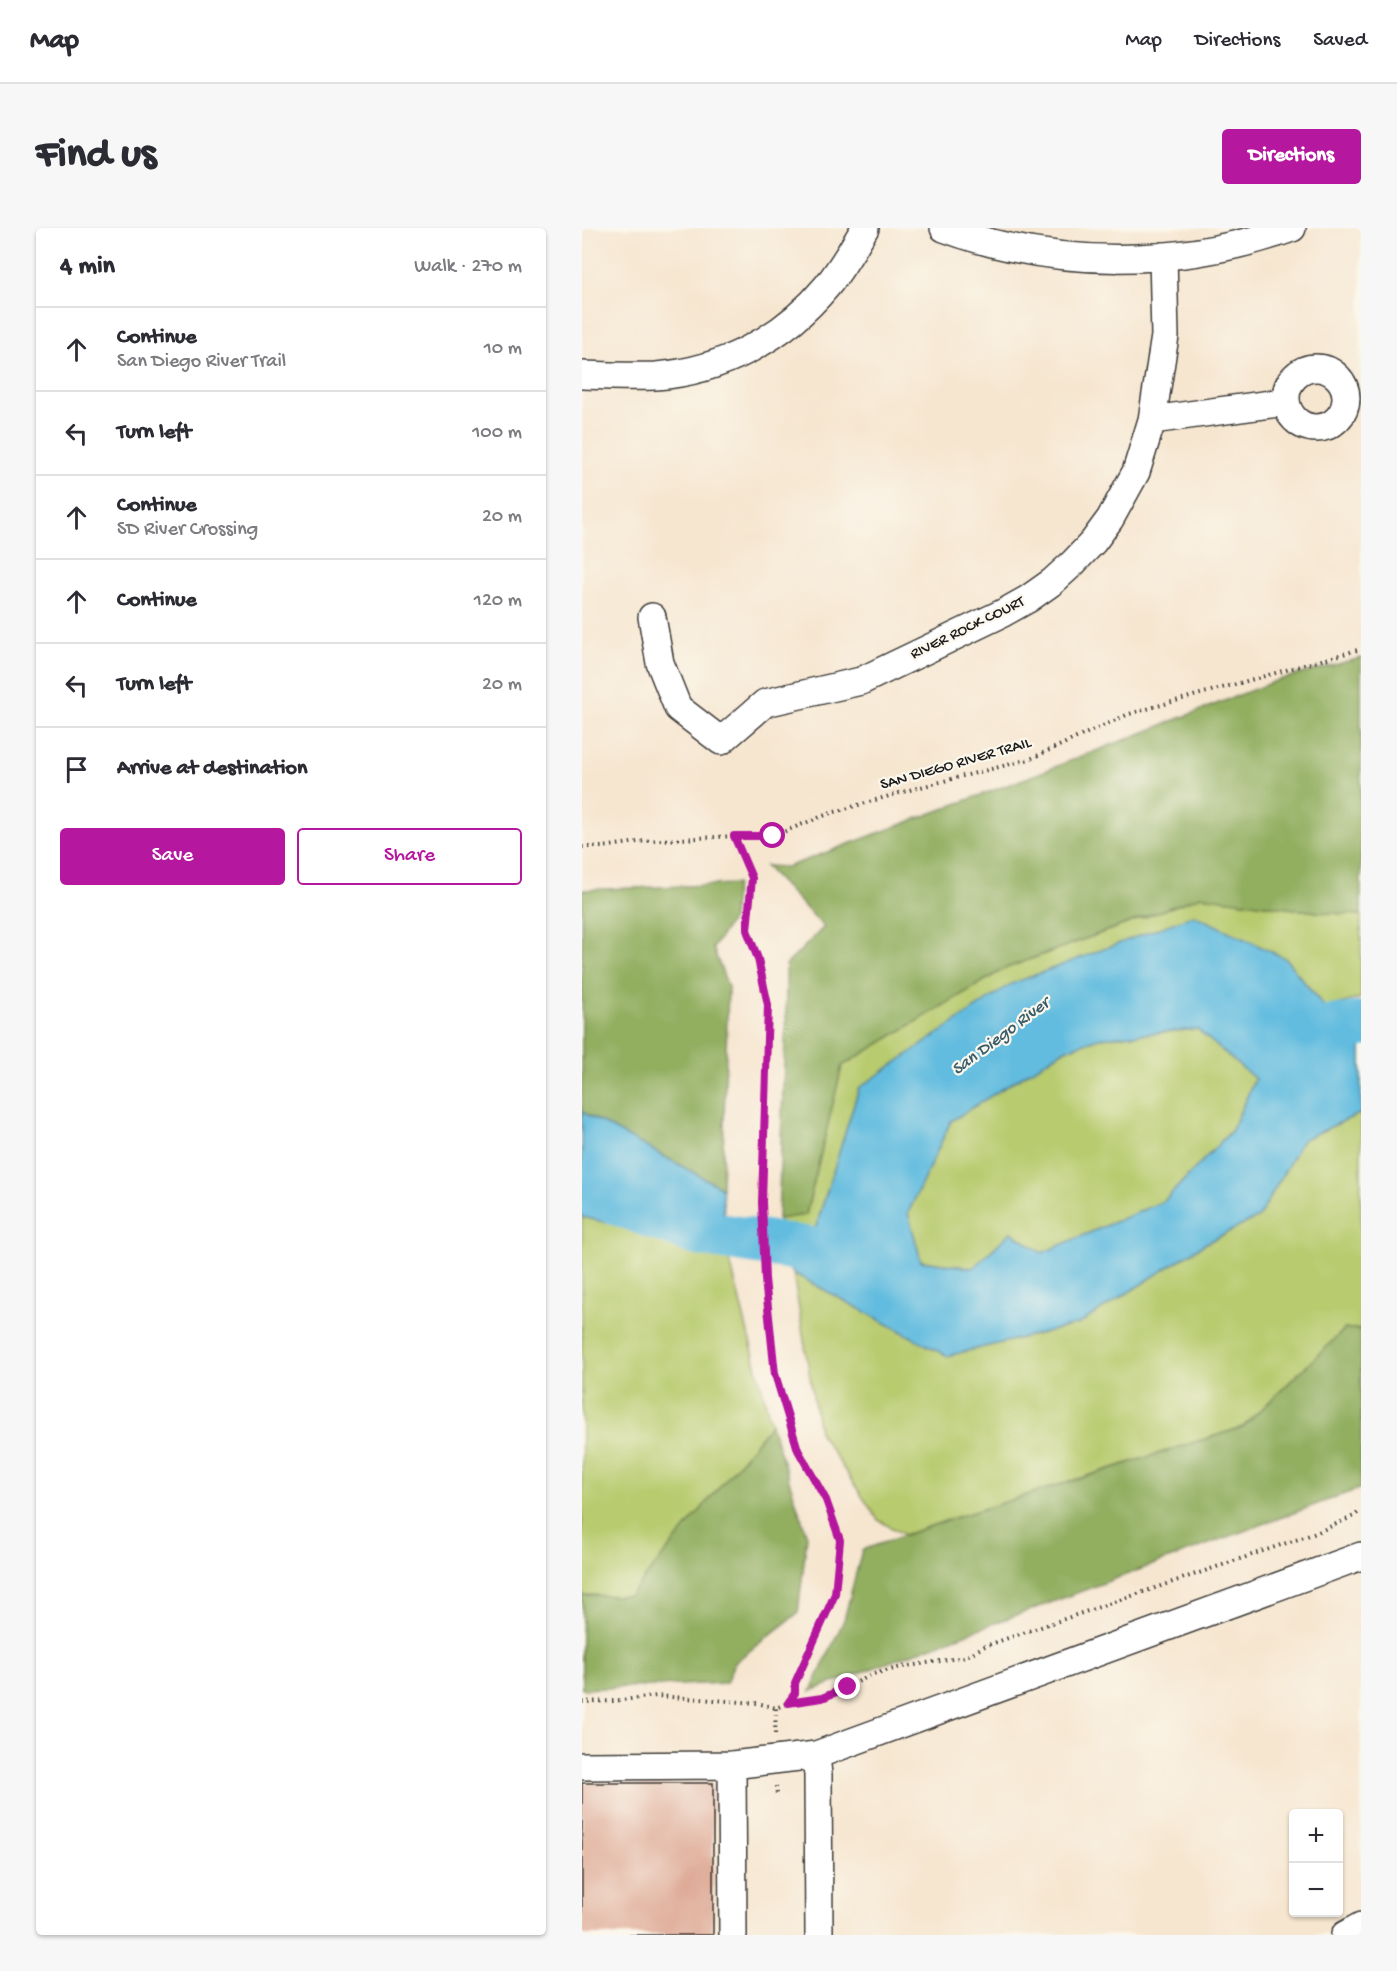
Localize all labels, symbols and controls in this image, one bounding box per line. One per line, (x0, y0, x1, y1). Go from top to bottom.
text: Map (30, 25, 79, 58)
text: Map (1125, 29, 1162, 54)
text: Directions (1195, 29, 1280, 54)
text: Saved (1313, 29, 1367, 54)
button: Directions (1222, 129, 1361, 184)
text: Find us (36, 132, 156, 181)
text: 4 min (60, 252, 115, 283)
text: Walk · 270 m (414, 256, 522, 279)
text: Continue (117, 325, 197, 351)
icon: ahead (60, 333, 93, 366)
text: 10 m (484, 338, 522, 361)
text: San Diego River Trail (117, 351, 286, 374)
icon: left (60, 417, 93, 450)
text: Turn left (117, 420, 191, 446)
text: 100 m (472, 422, 522, 445)
text: Continue (117, 493, 197, 519)
icon: ahead (60, 501, 93, 534)
text: 20 m (482, 506, 522, 529)
text: SD River Crossing (117, 519, 258, 542)
icon: ahead (60, 585, 93, 618)
text: Continue (117, 588, 197, 614)
text: 120 m (474, 590, 522, 613)
street label: RIVER ROCK COURT (908, 593, 1029, 665)
icon: left (60, 669, 93, 702)
text: Turn left (117, 672, 191, 698)
text: 20 m (482, 674, 522, 697)
street label: SAN DIEGO RIVER TRAIL (879, 734, 1035, 796)
icon: arrive (60, 753, 93, 786)
text: Arrive at destination (117, 756, 307, 782)
route start (759, 822, 785, 848)
button: Save (60, 828, 285, 885)
button: Share (297, 828, 522, 885)
water label: San Diego River (948, 991, 1057, 1081)
route end (834, 1673, 860, 1699)
map controls (1289, 1809, 1343, 1917)
button: + (1289, 1809, 1343, 1863)
button: − (1289, 1863, 1343, 1917)

